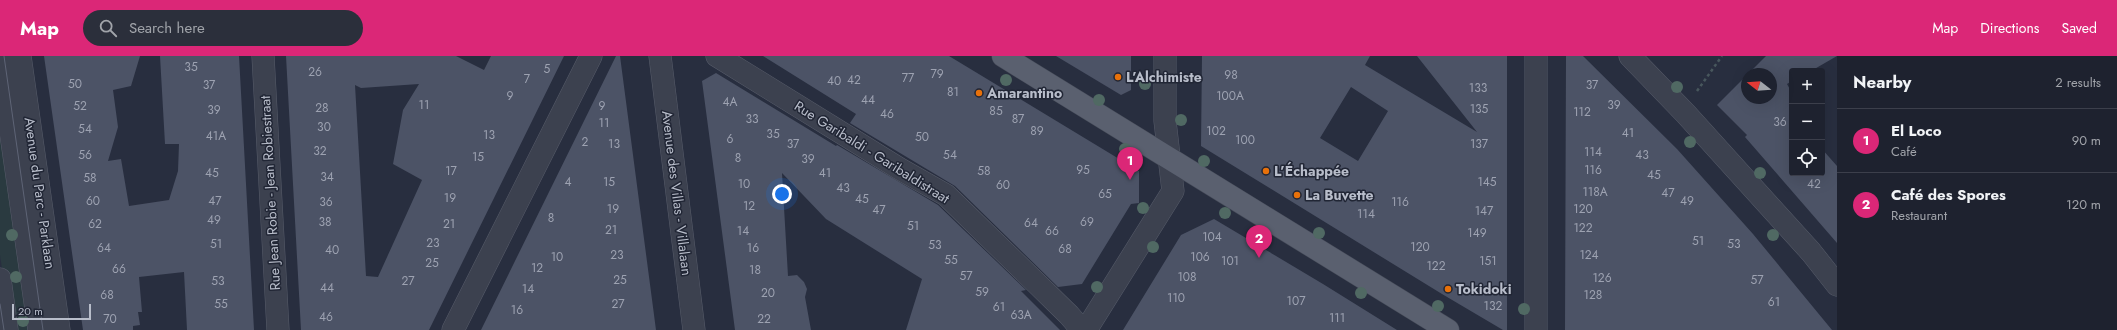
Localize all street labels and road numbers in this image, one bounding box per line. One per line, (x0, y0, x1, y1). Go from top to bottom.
street label: Rue Jean Robie - Jean Robiestraat (255, 95, 285, 291)
street label: Rue Garibaldi - Garibaldistraat (790, 96, 954, 208)
street label: Avenue des Villas - Villalaan (657, 109, 697, 277)
street label: Avenue du Parc - Parklaan (19, 116, 61, 270)

